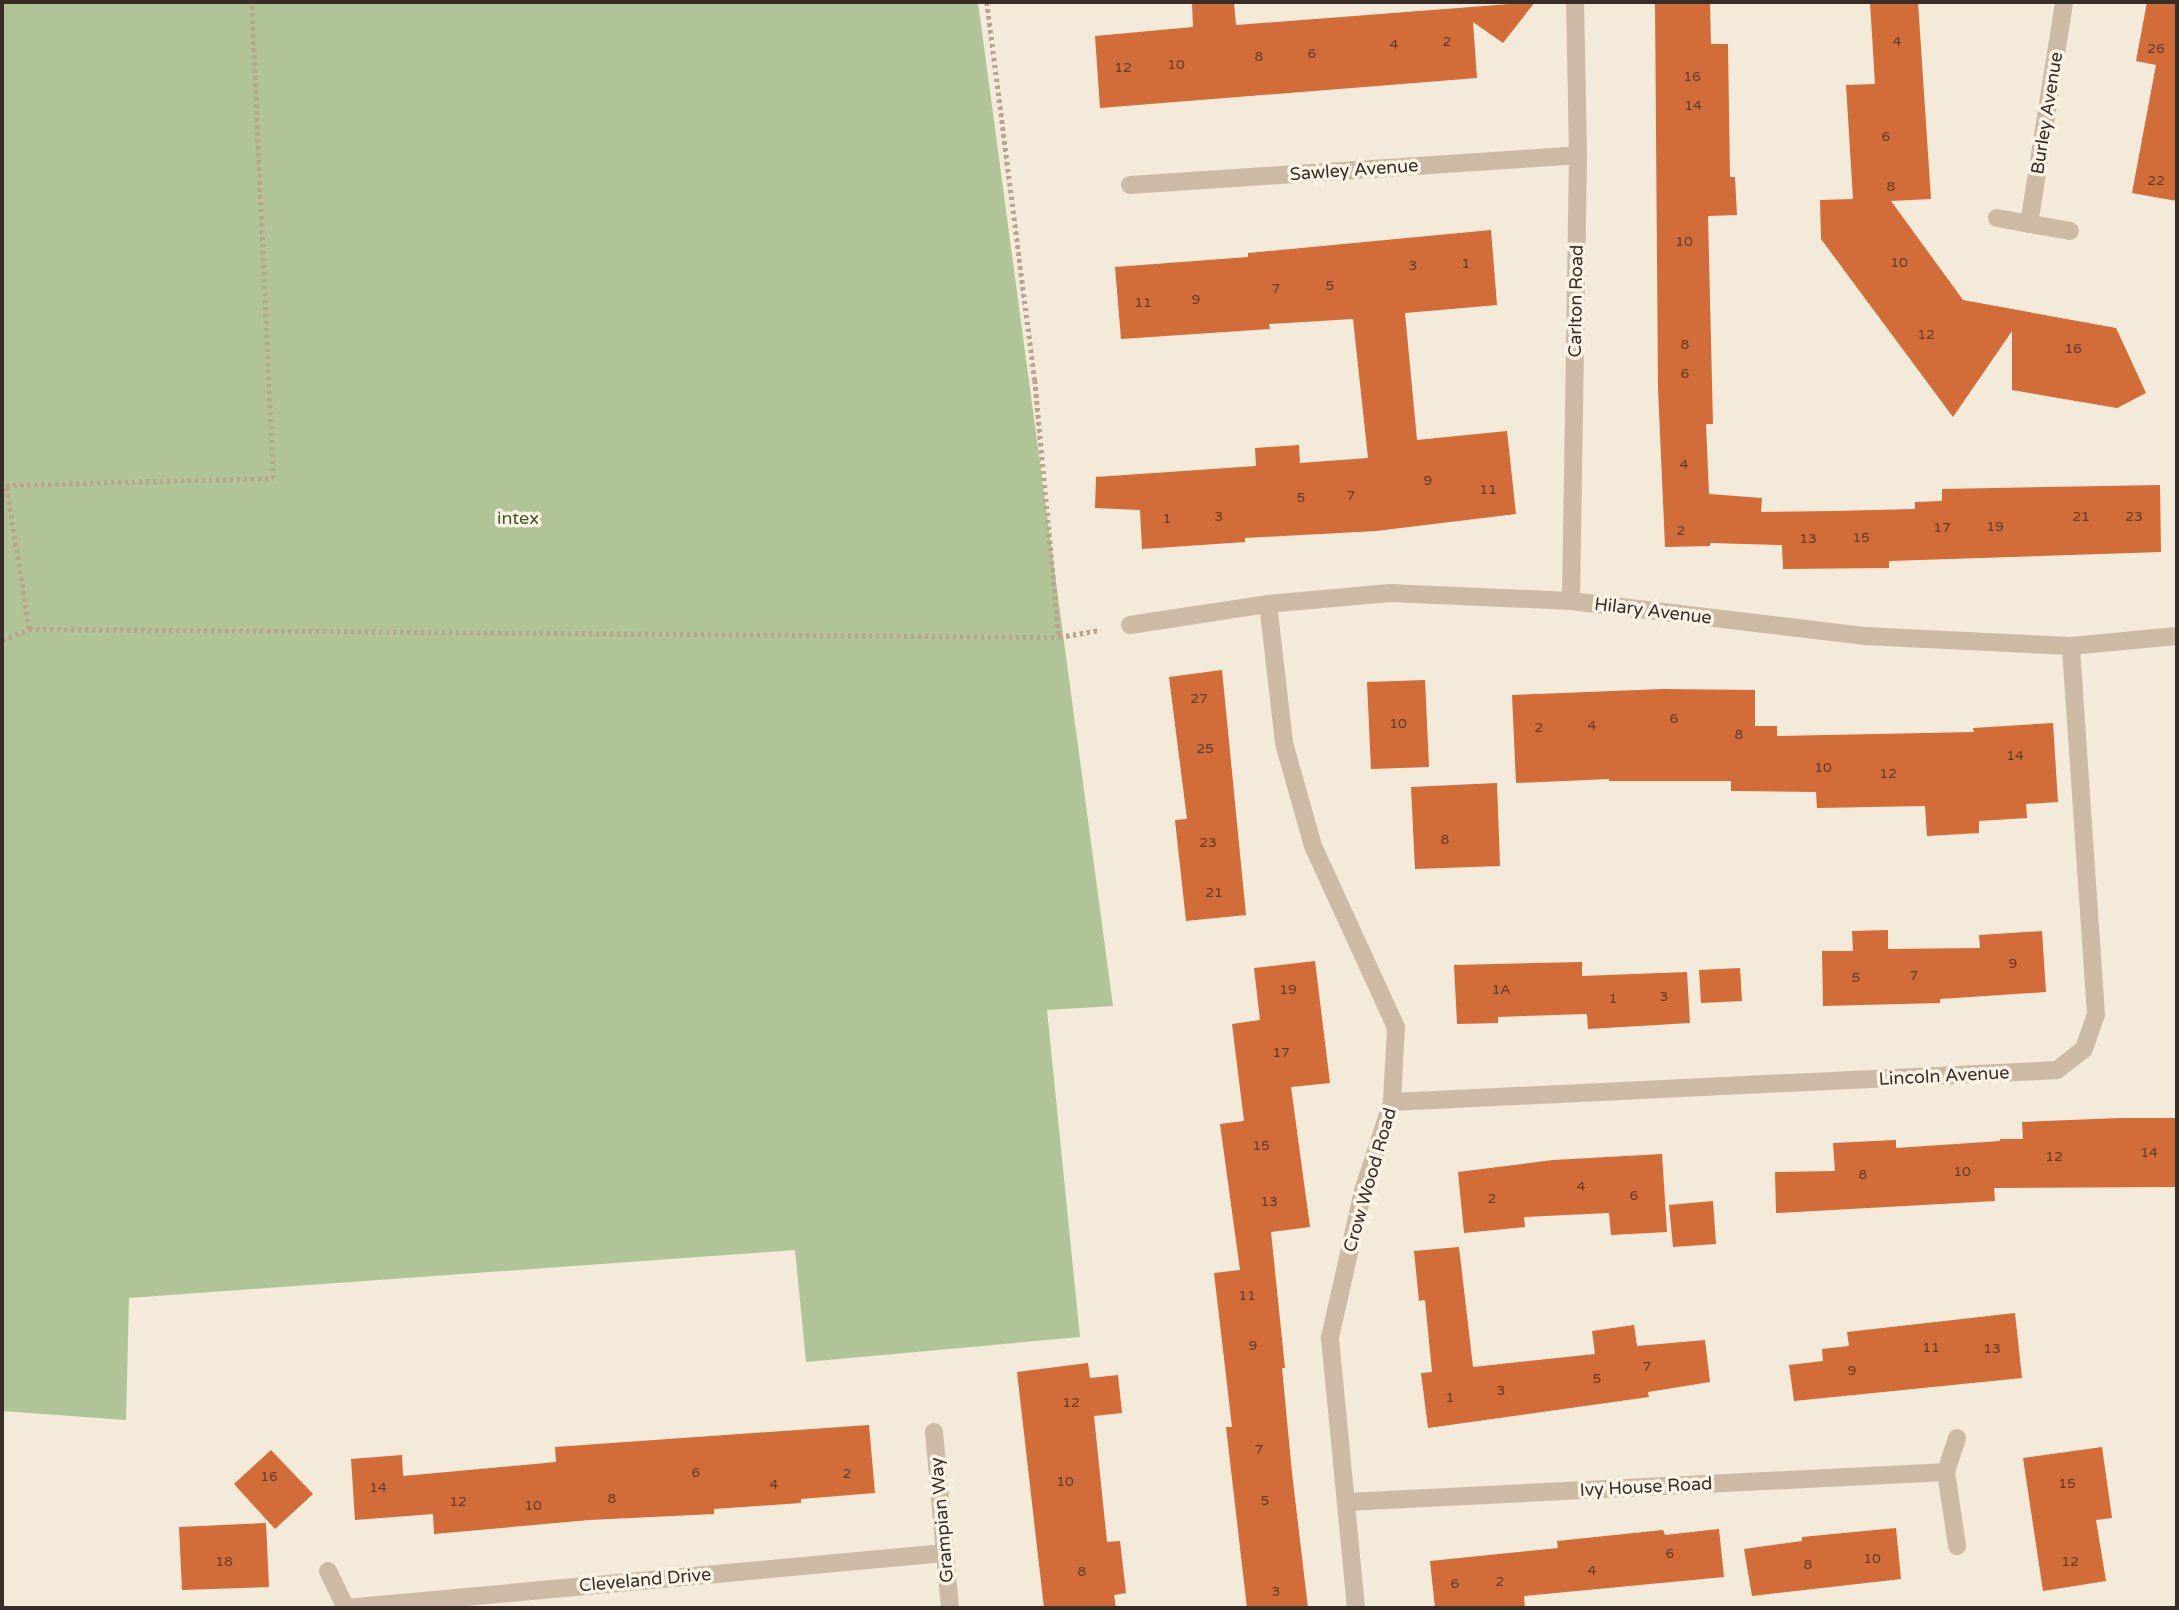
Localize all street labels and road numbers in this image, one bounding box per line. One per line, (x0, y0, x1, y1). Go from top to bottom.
street label: Burley Avenue (2027, 50, 2067, 176)
street label: Sawley Avenue (1289, 155, 1419, 185)
street label: Carlton Road (1564, 245, 1588, 357)
street label: Hilary Avenue (1593, 593, 1713, 629)
street label: Lincoln Avenue (1878, 1062, 2010, 1090)
street label: Crow Wood Road (1339, 1105, 1401, 1255)
street label: Grampian Way (926, 1456, 958, 1584)
street label: Ivy House Road (1579, 1473, 1713, 1501)
street label: Cleveland Drive (578, 1563, 712, 1597)

